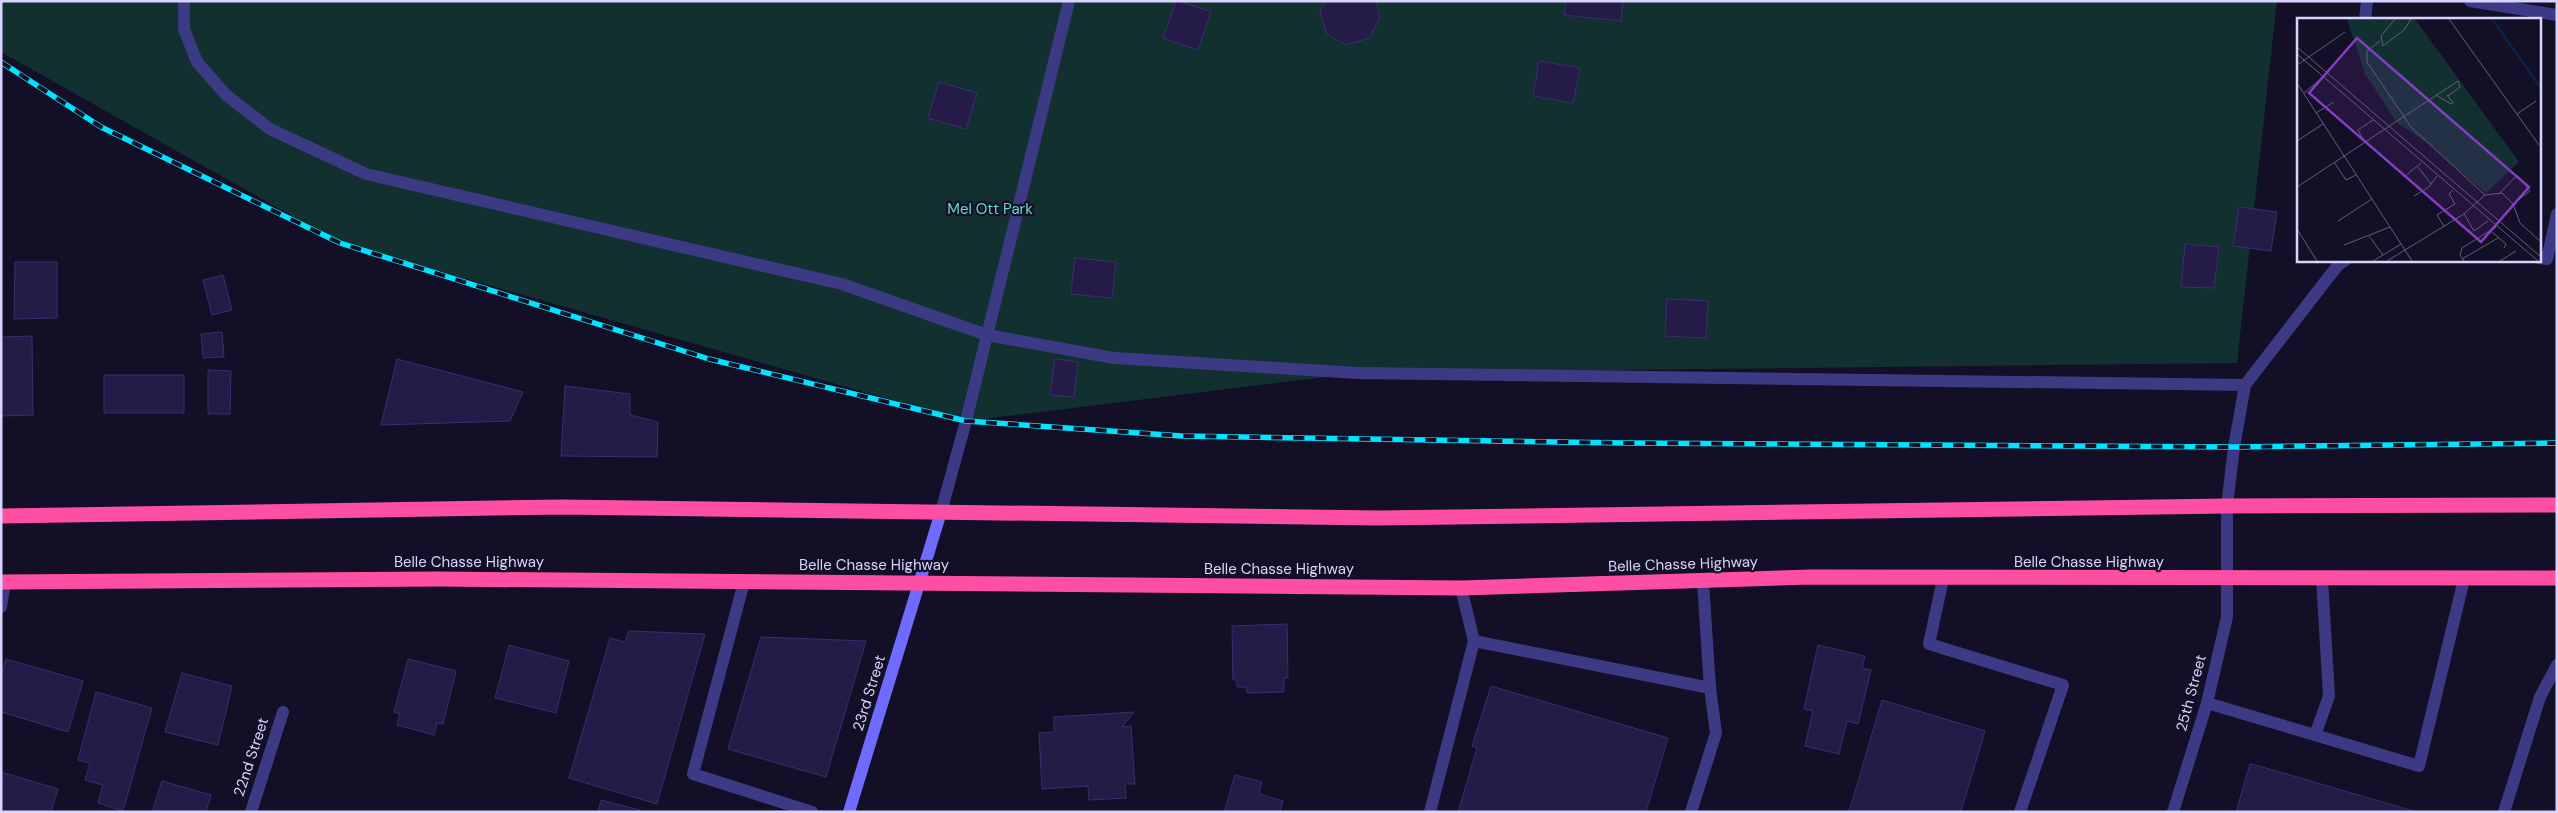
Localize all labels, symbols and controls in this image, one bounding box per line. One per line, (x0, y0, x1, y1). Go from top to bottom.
inset map (2297, 18, 2540, 261)
park label: Mel Ott Park (947, 199, 1033, 219)
street label: Belle Chasse Highway (1608, 551, 1759, 577)
street label: Belle Chasse Highway (394, 552, 545, 572)
street label: Belle Chasse Highway (2014, 552, 2165, 572)
street label: Belle Chasse Highway (799, 555, 950, 575)
street label: Belle Chasse Highway (1204, 559, 1355, 579)
street label: 23rd Street (848, 652, 890, 734)
street label: 25th Street (2171, 652, 2211, 734)
street label: 22nd Street (229, 715, 273, 799)

